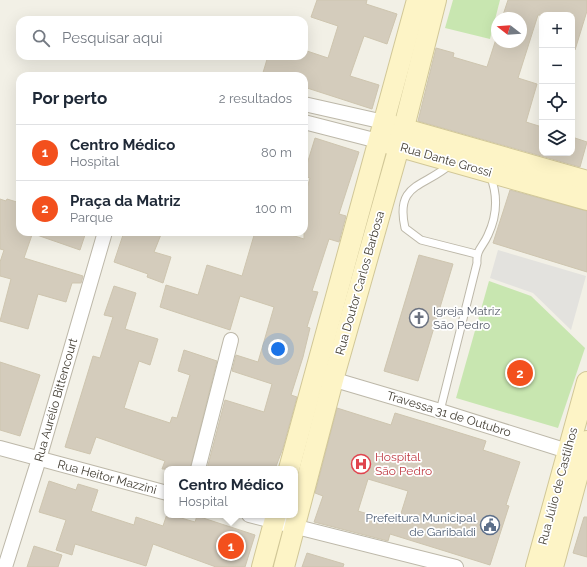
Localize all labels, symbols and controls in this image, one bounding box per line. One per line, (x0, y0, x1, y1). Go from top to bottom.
north arrow (491, 12, 527, 48)
map controls (539, 12, 575, 156)
button: + (539, 12, 575, 48)
search box (16, 16, 308, 60)
icon: search (30, 27, 52, 49)
text: Pesquisar aqui (62, 29, 162, 47)
button: − (539, 48, 575, 84)
button: locate (539, 84, 575, 120)
text: Por perto (32, 88, 107, 108)
text: 2 resultados (219, 91, 292, 106)
button: layers (539, 120, 575, 156)
text: Centro Médico (70, 136, 175, 154)
street label: Rua Dante Grossi (399, 140, 493, 180)
text: 1 (42, 145, 48, 160)
text: 80 m (261, 145, 292, 160)
text: Hospital (70, 154, 119, 169)
text: Praça da Matriz (70, 192, 180, 210)
text: 2 (41, 201, 49, 216)
text: 100 m (255, 201, 292, 216)
street label: Rua Doutor Carlos Barbosa (333, 209, 387, 357)
text: Parque (70, 210, 113, 225)
place label: Igreja Matriz São Pedro (433, 304, 500, 332)
church icon: Igreja Matriz São Pedro (408, 307, 430, 329)
street label: Rua Aurélio Bittencourt (32, 337, 80, 463)
your location (268, 339, 288, 359)
pin: 2 (507, 358, 533, 388)
street label: Travessa 31 de Outubro (385, 388, 513, 440)
street label: Rua Júlio de Castilhos (536, 426, 580, 546)
place label: Hospital São Pedro (375, 450, 432, 478)
hospital icon: Hospital São Pedro (350, 453, 372, 475)
street label: Rua Heitor Mazzini (56, 457, 158, 497)
popup (164, 466, 298, 518)
text: Centro Médico (178, 476, 284, 494)
text: Hospital (178, 494, 228, 509)
place label: Prefeitura Municipal de Garibaldi (366, 511, 477, 539)
public building icon: Prefeitura Municipal de Garibaldi (479, 514, 501, 536)
pin: 1 (218, 531, 244, 561)

